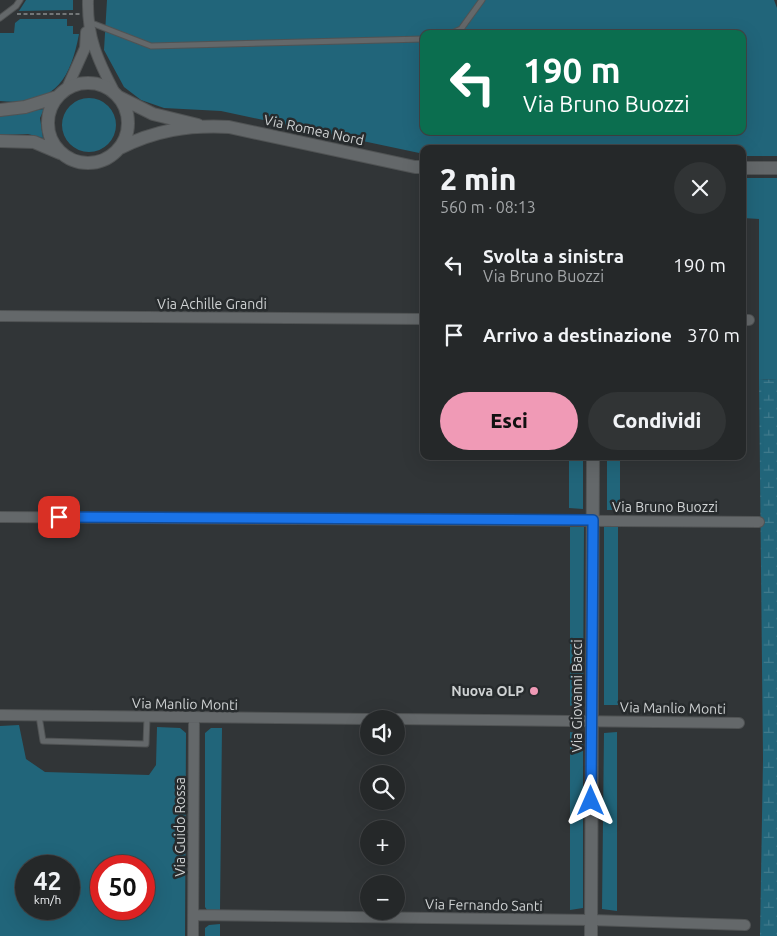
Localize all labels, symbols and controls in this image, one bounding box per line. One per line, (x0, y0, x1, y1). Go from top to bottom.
icon: left (440, 50, 505, 115)
text: 190 m (523, 50, 621, 90)
text: Via Bruno Buozzi (523, 91, 690, 116)
street label: Via Romea Nord (262, 112, 366, 148)
text: 2 min (440, 162, 516, 196)
button: close (674, 162, 726, 214)
text: 560 m · 08:13 (440, 198, 536, 216)
text: Svolta a sinistra (483, 245, 624, 267)
icon: left (440, 251, 468, 279)
text: 190 m (673, 254, 726, 276)
text: Via Bruno Buozzi (483, 267, 604, 285)
street label: Via Achille Grandi (157, 296, 267, 312)
icon: arrive (440, 321, 468, 349)
text: Arrivo a destinazione (483, 324, 672, 346)
text: 370 m (687, 324, 740, 346)
button: Esci (440, 392, 578, 450)
button: Condividi (588, 392, 726, 450)
pin (38, 496, 80, 538)
street label: Via Bruno Buozzi (612, 499, 718, 515)
icon: arrive (45, 503, 73, 531)
street label: Via Giovanni Bacci (569, 639, 585, 753)
place label: Nuova OLP (451, 683, 524, 699)
marker: Nuova OLP (528, 685, 540, 697)
street label: Via Manlio Monti (132, 695, 238, 713)
street label: Via Manlio Monti (620, 699, 726, 717)
map controls (360, 710, 405, 920)
button: sound (360, 710, 405, 755)
button: search (360, 765, 405, 810)
position arrow (564, 774, 616, 826)
street label: Via Guido Rossa (172, 777, 188, 877)
button: + (360, 820, 405, 865)
speed limit sign: 50 (90, 855, 155, 920)
text: 42 (33, 867, 62, 895)
button: − (360, 875, 405, 920)
text: km/h (34, 893, 61, 906)
street label: Via Fernando Santi (425, 896, 543, 914)

